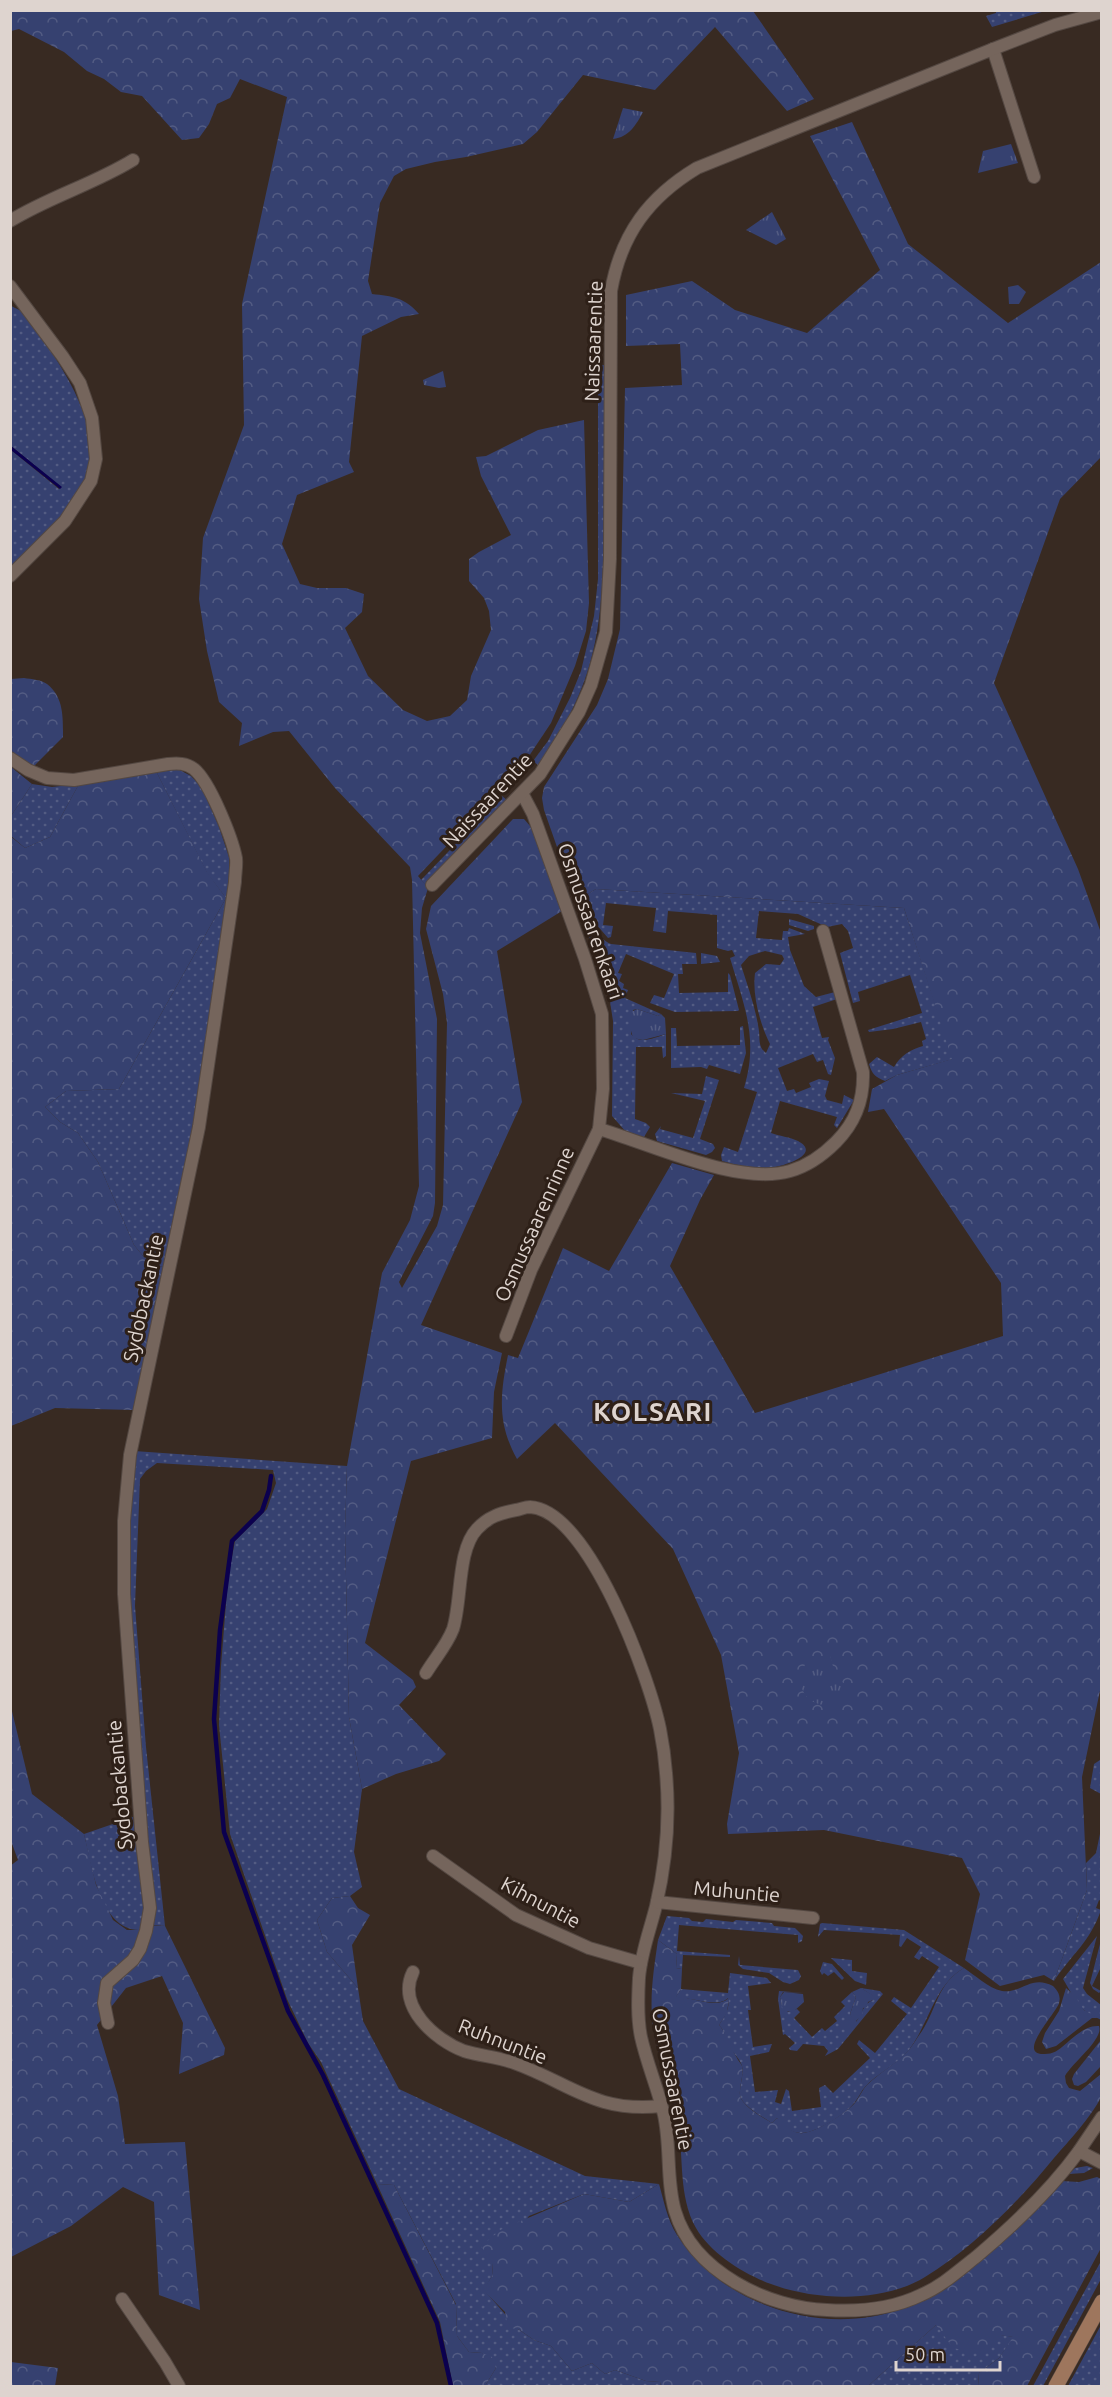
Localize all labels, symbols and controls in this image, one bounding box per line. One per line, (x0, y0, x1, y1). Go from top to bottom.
street label: Naissaarentie (579, 280, 607, 402)
street label: Naissaarentie (437, 748, 537, 852)
street label: Osmussaarenkaari (553, 840, 629, 1002)
street label: Osmussaarenrinne (490, 1143, 578, 1305)
street label: Sydobackantie (118, 1232, 168, 1364)
district label: KOLSARI (593, 1397, 713, 1426)
street label: Sydobackantie (102, 1719, 136, 1851)
street label: Kihnuntie (497, 1871, 585, 1933)
street label: Muhuntie (693, 1876, 781, 1906)
street label: Osmussaarentie (648, 2006, 698, 2152)
street label: Ruhnuntie (455, 2014, 551, 2068)
scale bar (896, 2334, 1000, 2372)
text: 50 m (905, 2344, 945, 2364)

